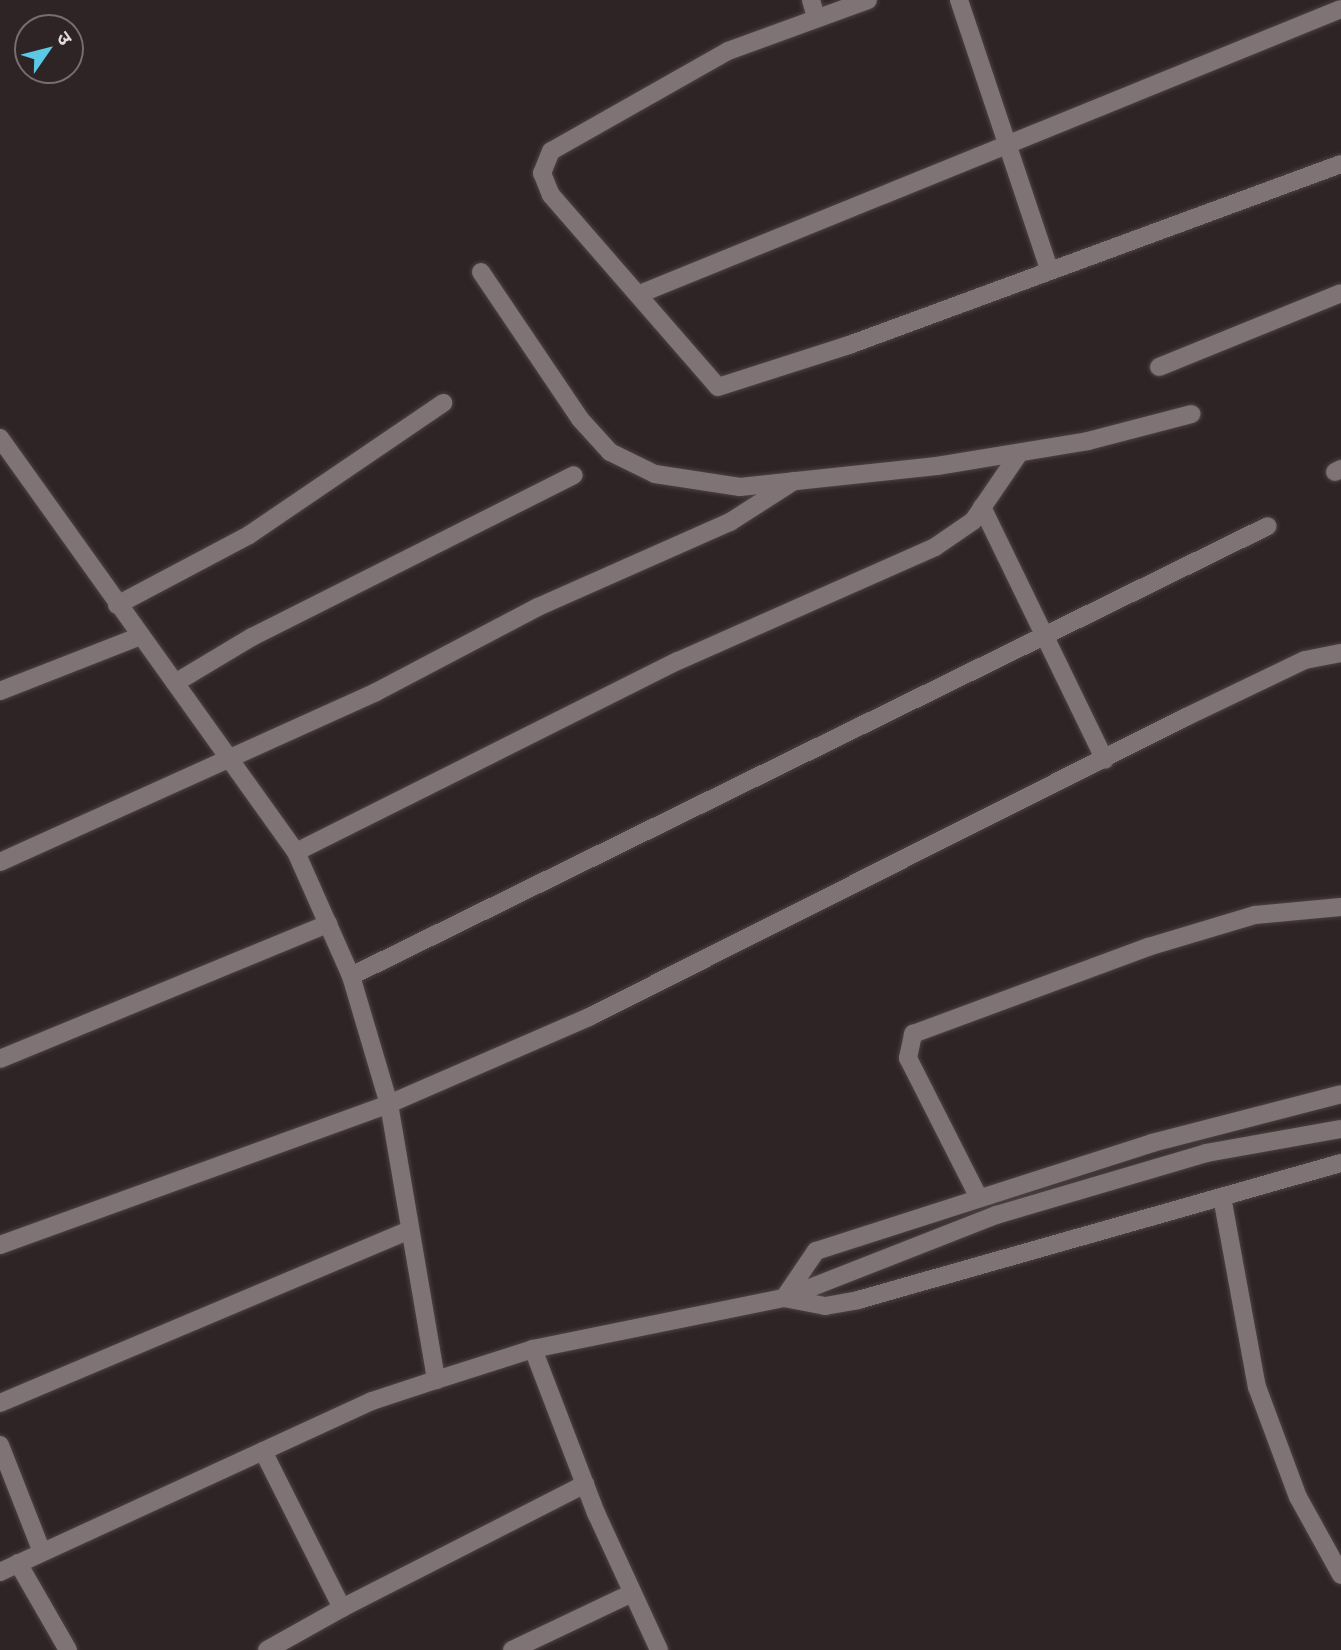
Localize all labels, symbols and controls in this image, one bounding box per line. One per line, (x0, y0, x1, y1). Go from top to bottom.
north arrow (14, 14, 84, 84)
text: उ (52, 27, 77, 49)

